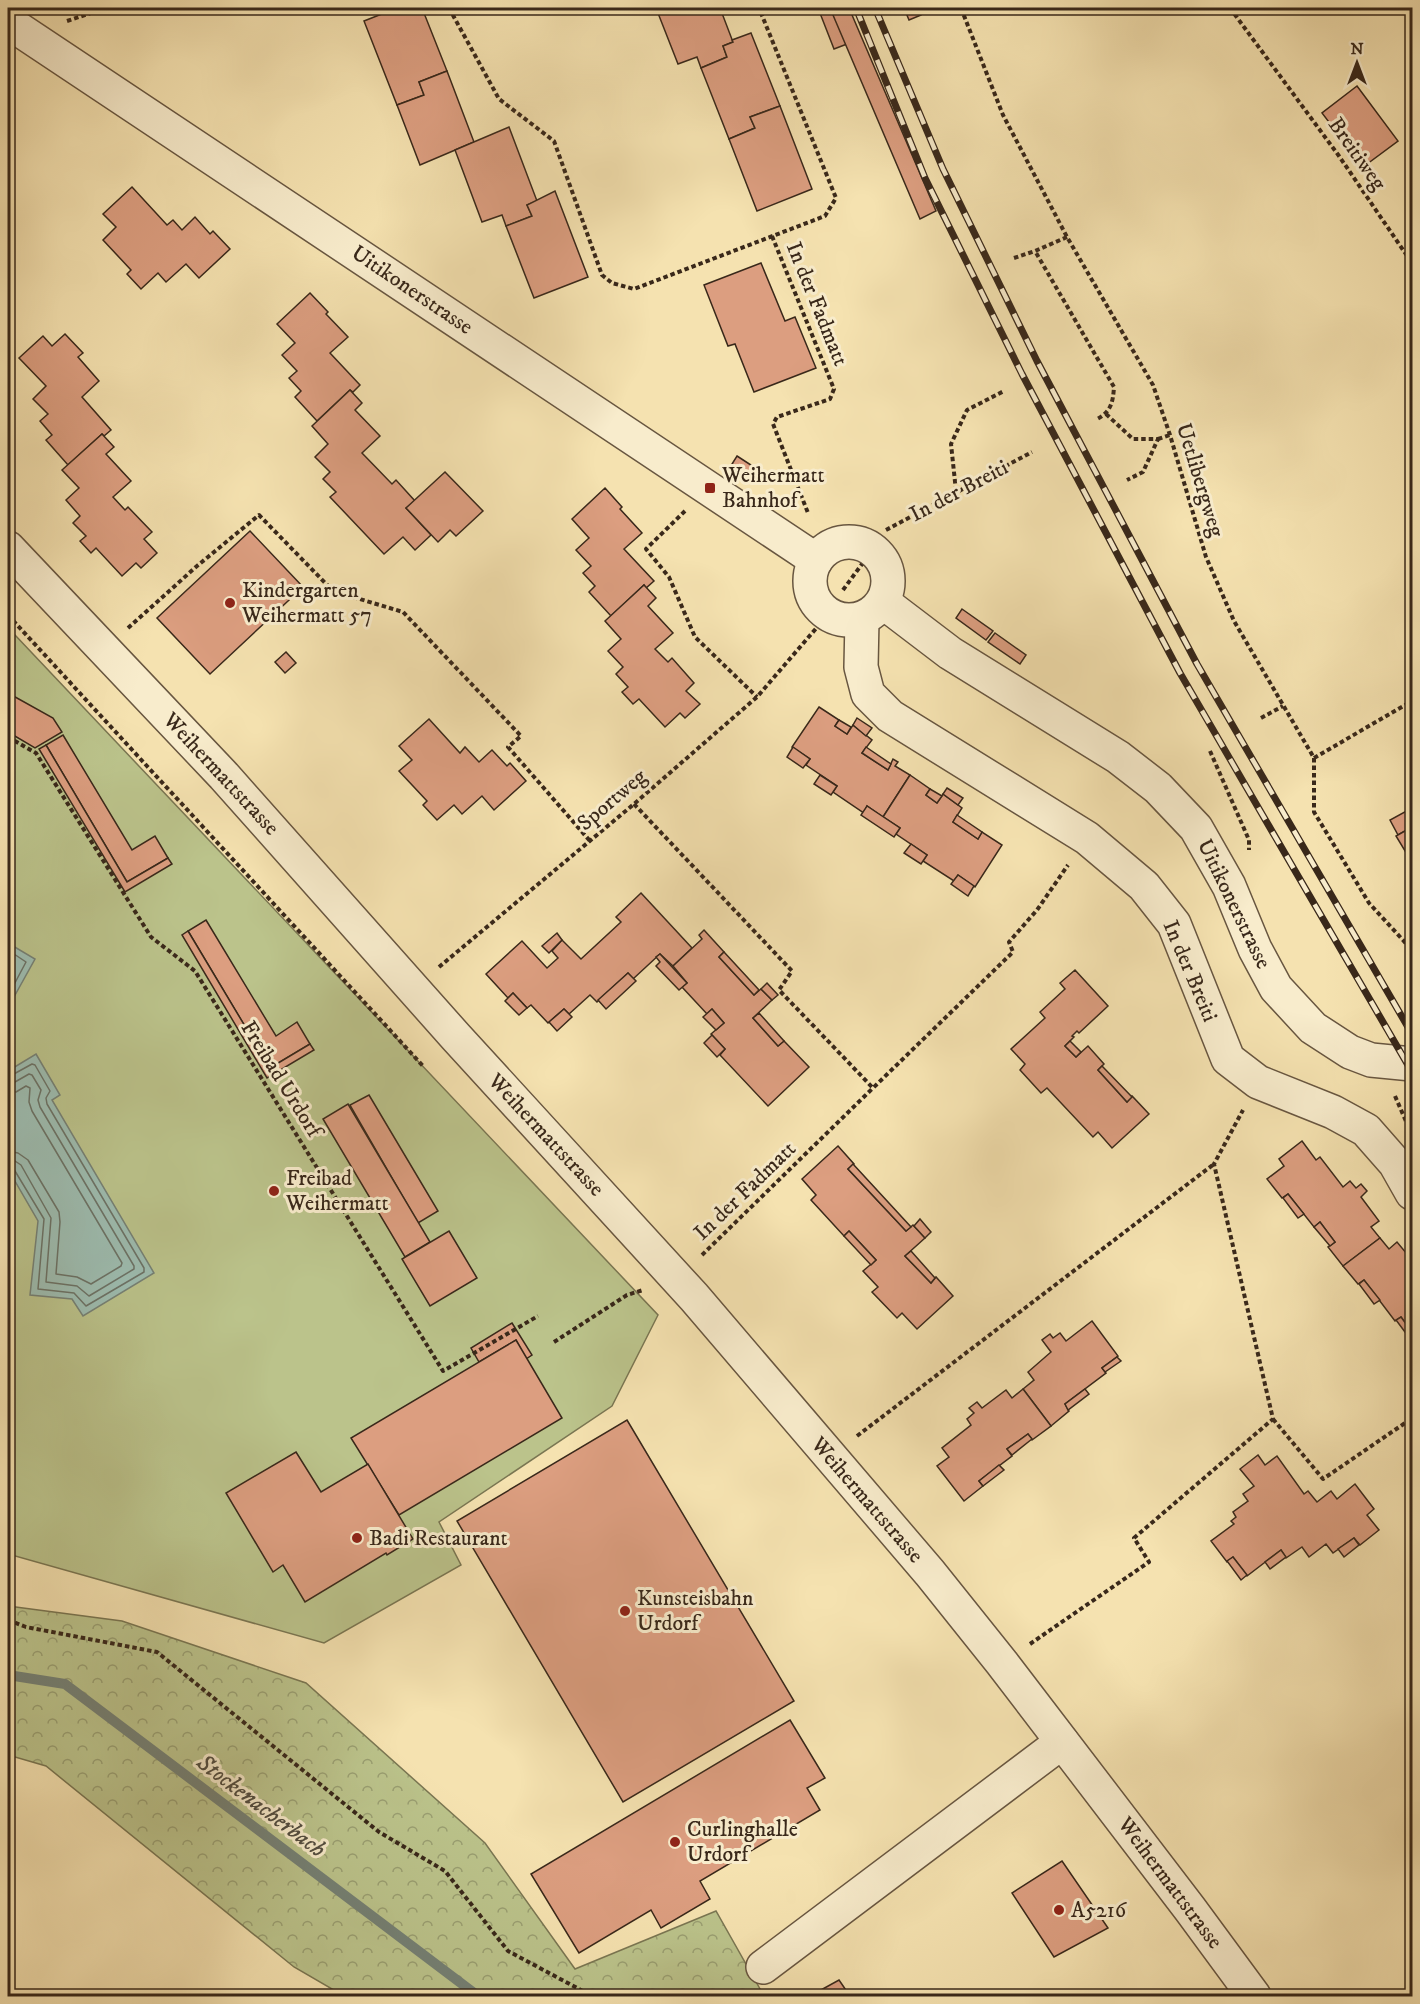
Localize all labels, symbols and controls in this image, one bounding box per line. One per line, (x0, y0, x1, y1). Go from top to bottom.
north arrow (1327, 33, 1387, 93)
text: N (1350, 39, 1364, 59)
street label: Breitiweg (1322, 112, 1392, 196)
street label: In der Fadmatt (780, 238, 854, 370)
street label: Uitikonerstrasse (346, 239, 478, 341)
street label: Uetlibergweg (1170, 420, 1230, 540)
street label: In der Breiti (905, 454, 1013, 528)
place label: Weihermatt Bahnhof (721, 462, 825, 514)
marker: Weihermatt Bahnhof (703, 481, 717, 495)
place label: Kindergarten Weihermatt 57 (241, 577, 372, 629)
marker: Kindergarten Weihermatt 57 (223, 596, 237, 610)
street label: Weihermattstrasse (156, 706, 285, 841)
street label: Sportweg (572, 763, 652, 837)
street label: Uitikonerstrasse (1191, 835, 1277, 973)
street label: In der Breiti (1157, 916, 1223, 1026)
street label: Freibad Urdorf (235, 1016, 330, 1146)
street label: Weihermattstrasse (481, 1067, 610, 1202)
street label: In der Fadmatt (688, 1136, 802, 1246)
place label: Freibad Weihermatt (285, 1165, 389, 1217)
marker: Freibad Weihermatt (267, 1184, 281, 1198)
street label: Weihermattstrasse (804, 1431, 929, 1569)
place label: Badi Restaurant (369, 1525, 508, 1552)
marker: Badi Restaurant (350, 1531, 364, 1545)
place label: Kunsteisbahn Urdorf (637, 1585, 754, 1637)
marker: Kunsteisbahn Urdorf (618, 1604, 632, 1618)
water label: Stockenacherbach (190, 1747, 332, 1865)
street label: Weihermattstrasse (1111, 1811, 1228, 1954)
place label: Curlinghalle Urdorf (687, 1816, 798, 1868)
marker: Curlinghalle Urdorf (668, 1835, 682, 1849)
place label: A5216 (1071, 1897, 1128, 1924)
marker: A5216 (1052, 1903, 1066, 1917)

